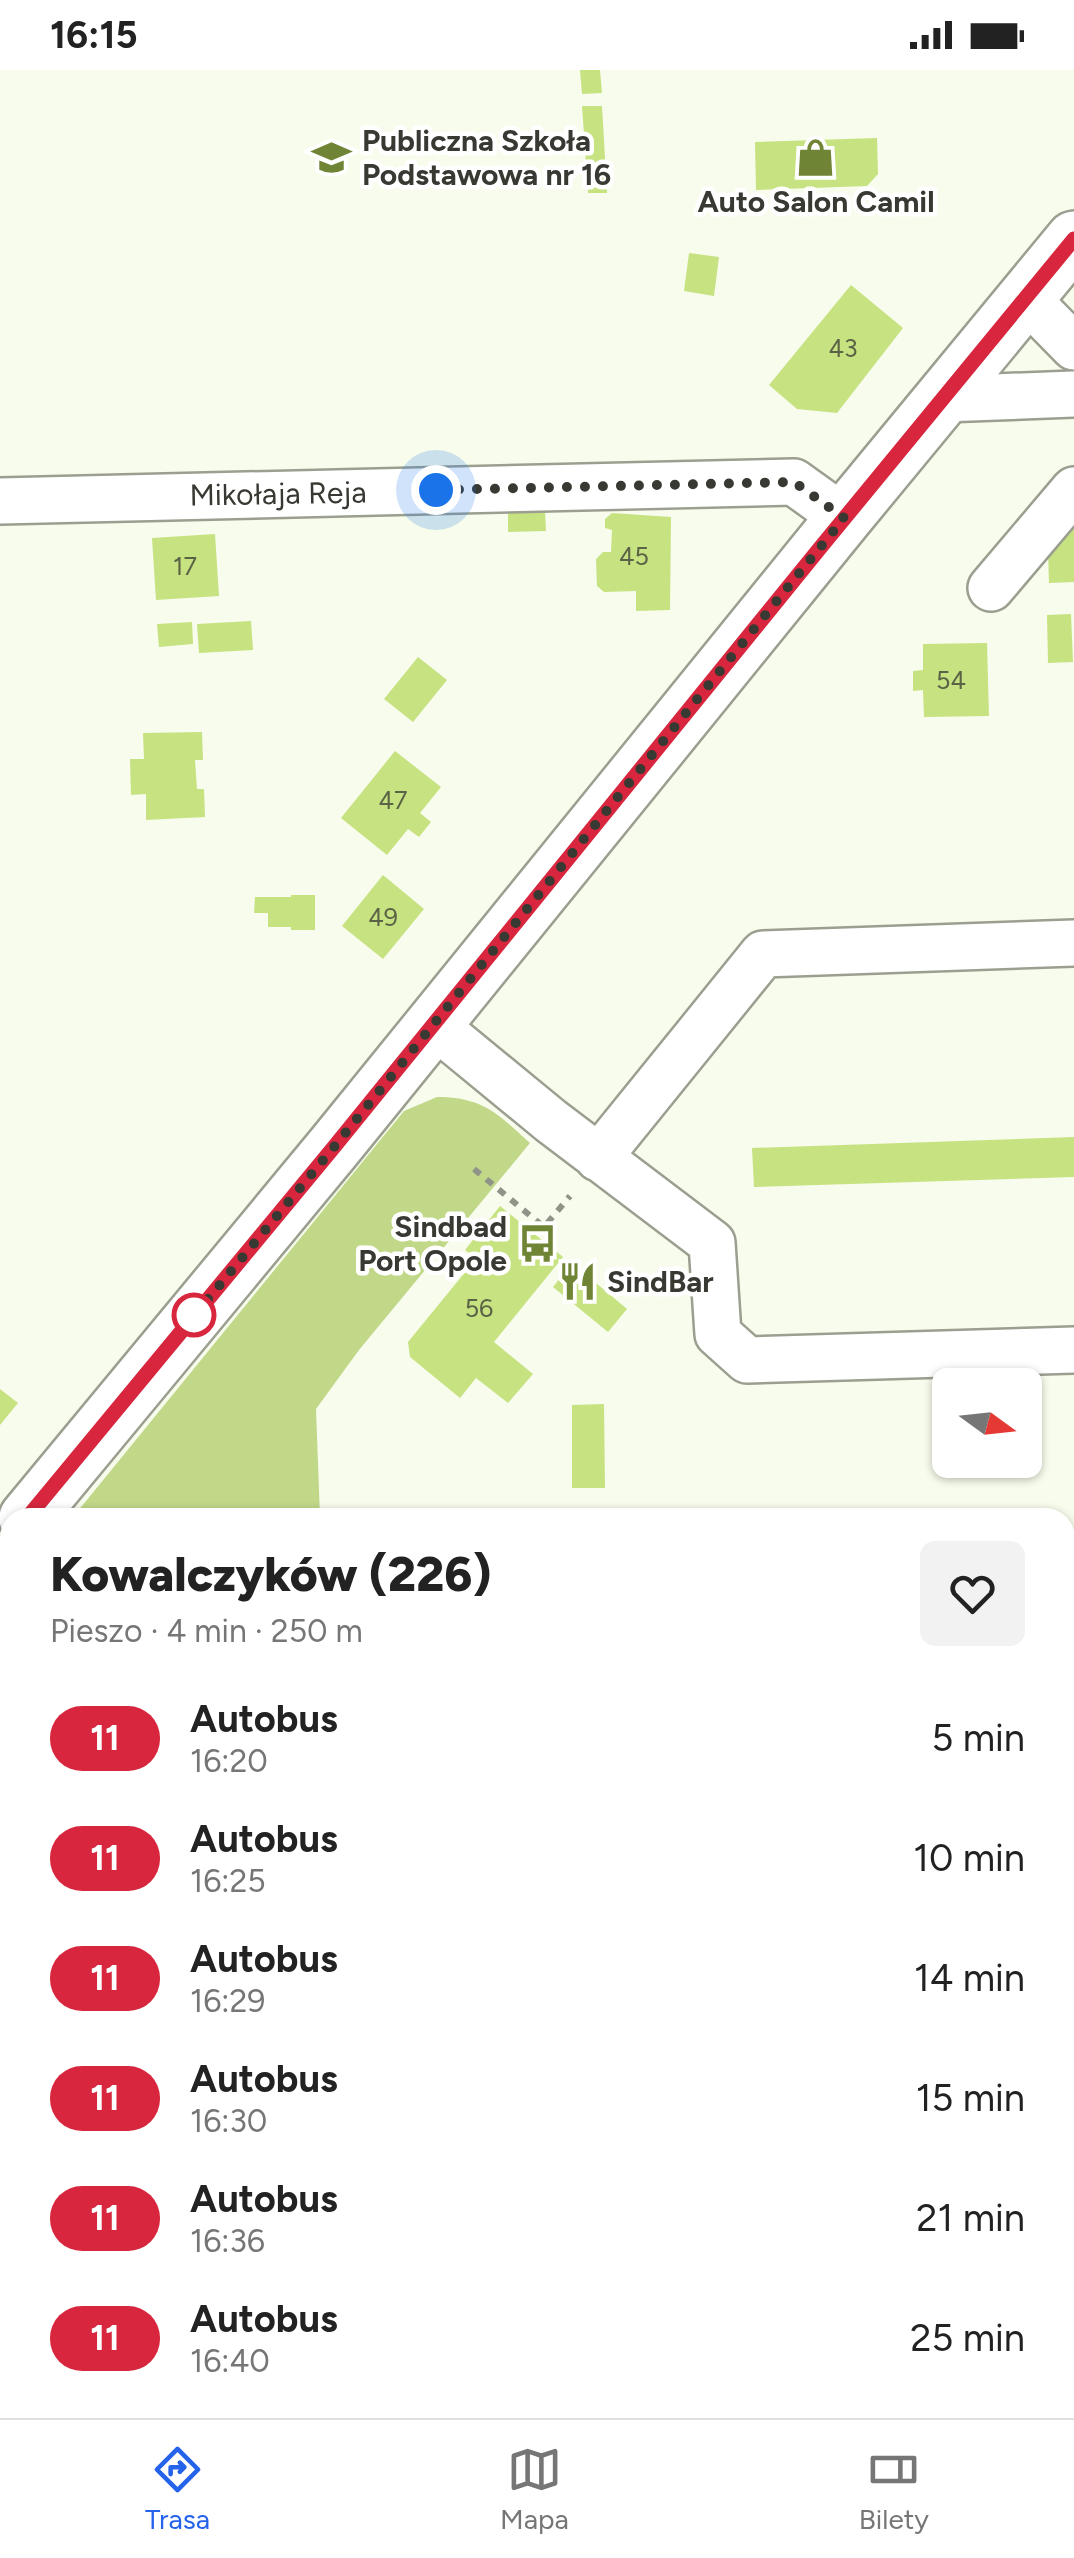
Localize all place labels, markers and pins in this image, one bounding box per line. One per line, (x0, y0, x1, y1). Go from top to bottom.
place label: Publiczna Szkoła Podstawowa nr 16 (362, 122, 611, 193)
school or university icon: Publiczna Szkoła Podstawowa nr 16 (311, 137, 353, 179)
shop icon: Auto Salon Camil (795, 137, 837, 179)
place label: Auto Salon Camil (697, 183, 935, 220)
place label: Sindbad Port Opole (358, 1208, 507, 1279)
bus stop icon: Sindbad Port Opole (516, 1223, 558, 1265)
restaurant icon: SindBar (556, 1261, 598, 1303)
place label: SindBar (607, 1263, 714, 1300)
unlabelled marker (173, 1294, 215, 1336)

